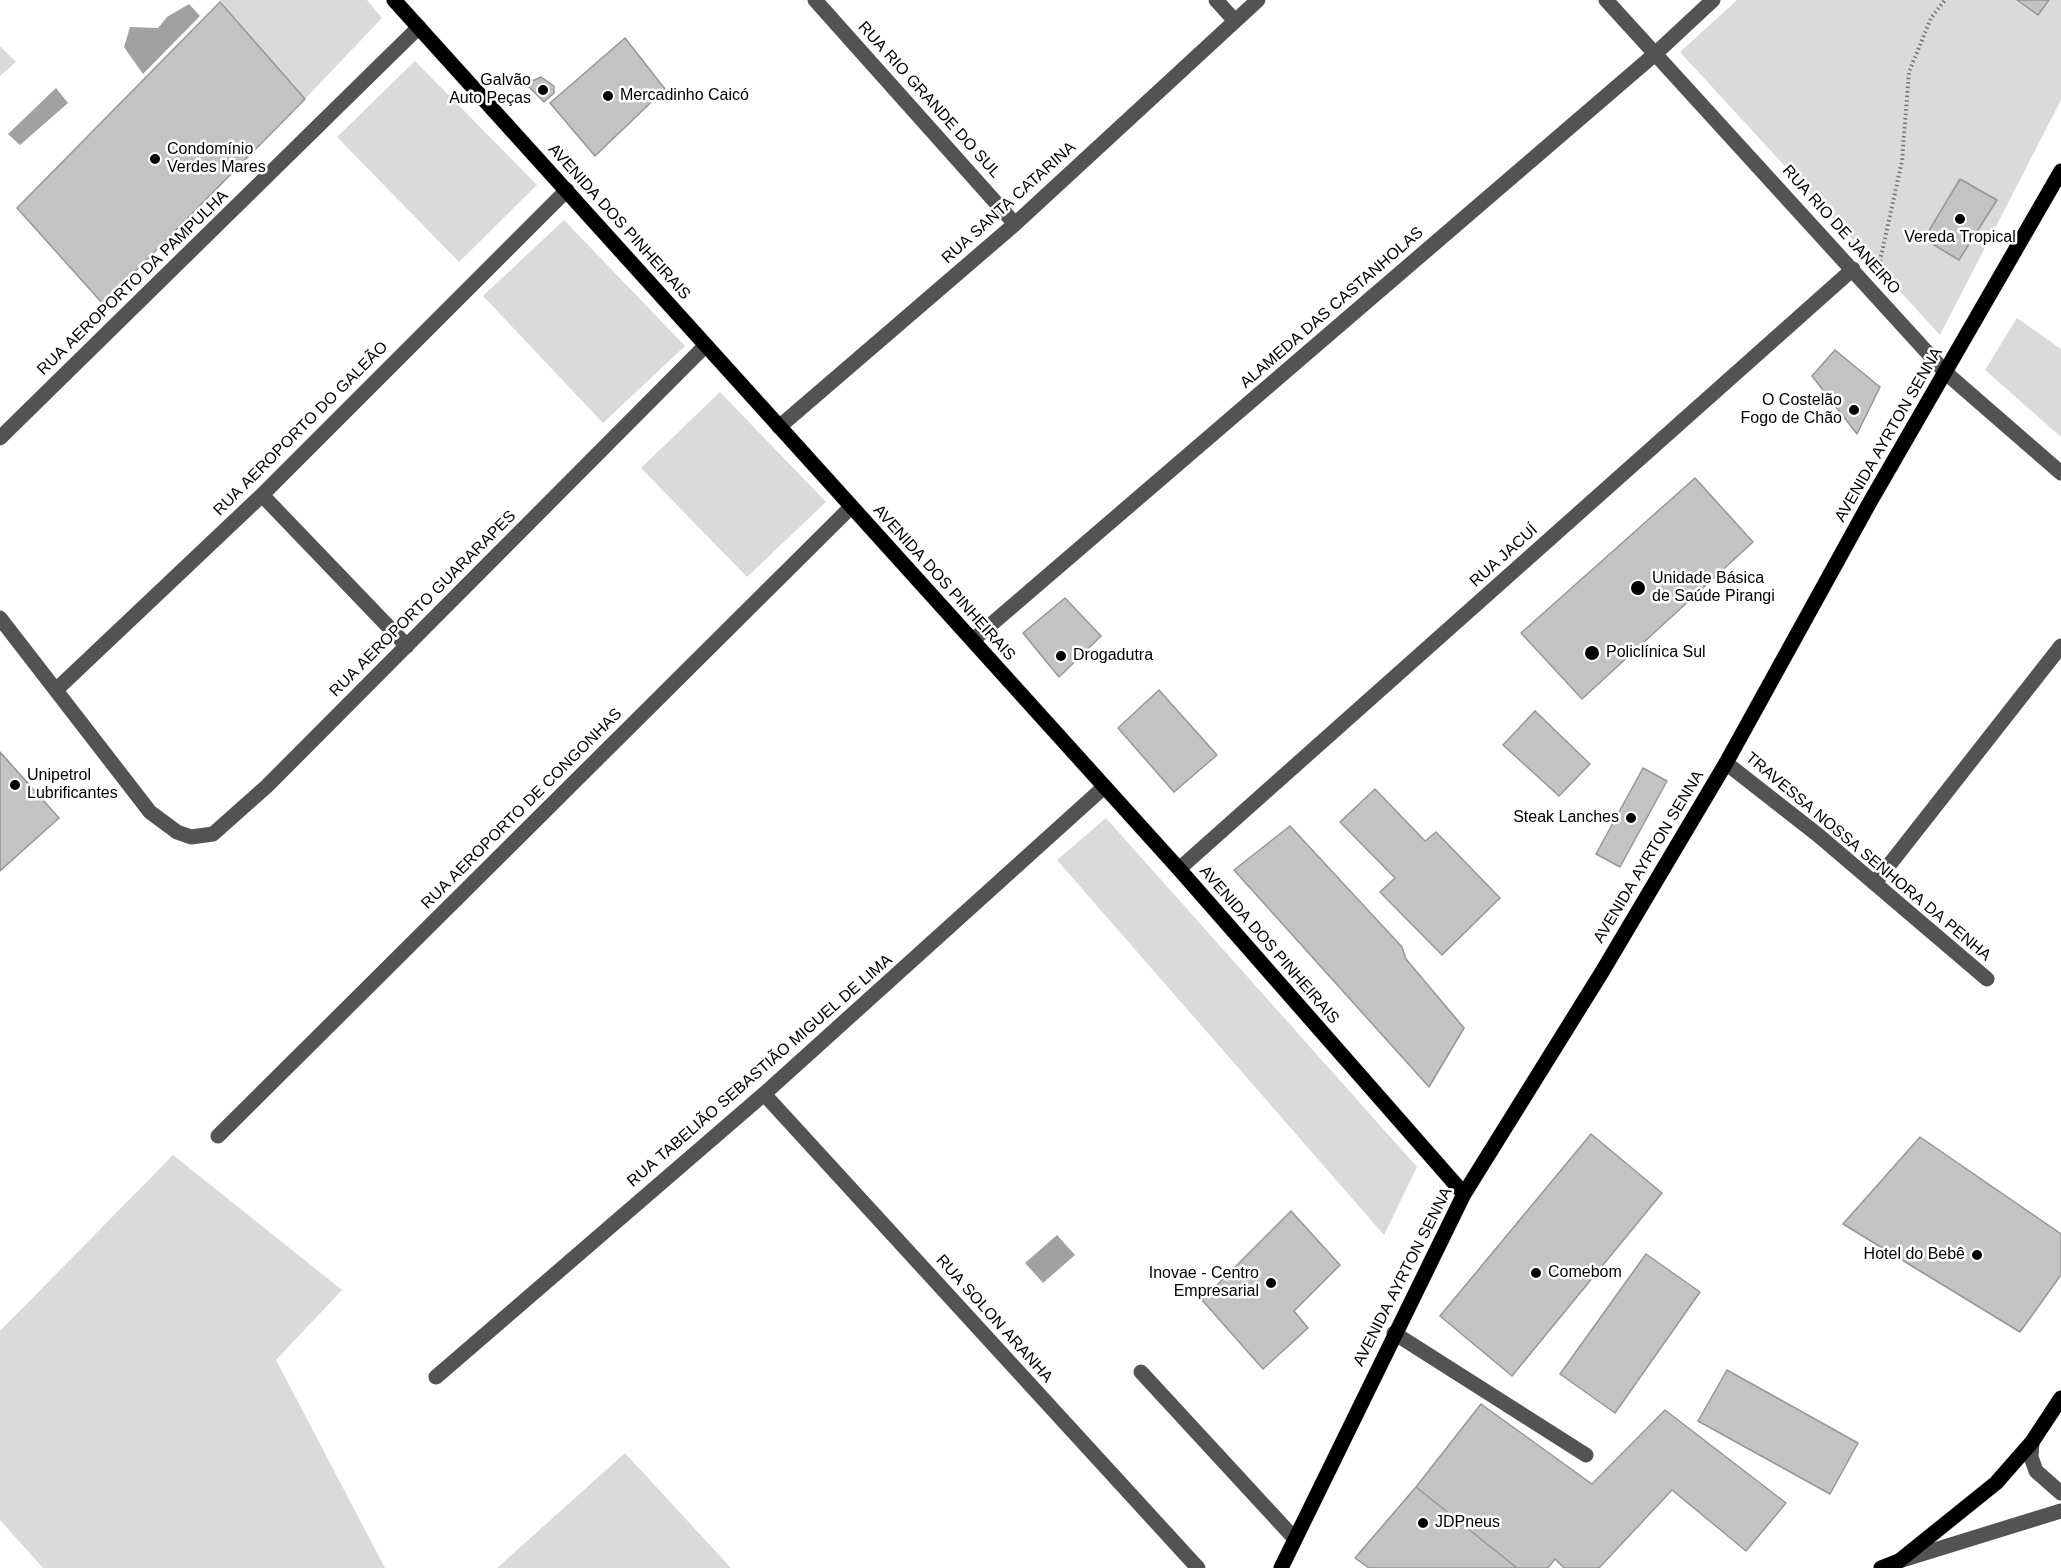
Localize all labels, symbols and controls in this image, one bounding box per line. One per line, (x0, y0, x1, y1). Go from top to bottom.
street label: RUA RIO GRANDE DO SUL (854, 18, 1004, 182)
place label: Galvão Auto Peças (449, 71, 531, 109)
marker: Galvão Auto Peças (536, 83, 550, 97)
place label: Mercadinho Caicó (620, 86, 749, 106)
marker: Mercadinho Caicó (601, 89, 615, 103)
street label: RUA SANTA CATARINA (938, 138, 1080, 268)
place label: Condomínio Verdes Mares (167, 140, 266, 178)
street label: AVENIDA DOS PINHEIRAIS (544, 140, 694, 304)
marker: Condomínio Verdes Mares (148, 152, 162, 166)
street label: RUA RIO DE JANEIRO (1778, 161, 1904, 299)
street label: RUA AEROPORTO DA PAMPULHA (34, 187, 232, 379)
marker: Vereda Tropical (1953, 212, 1967, 226)
street label: ALAMEDA DAS CASTANHOLAS (1237, 223, 1427, 393)
place label: Vereda Tropical (1904, 228, 2016, 248)
street label: RUA AEROPORTO DO GALEÃO (210, 338, 392, 520)
street label: AVENIDA AYRTON SENNA (1831, 344, 1947, 526)
place label: O Costelão Fogo de Chão (1741, 391, 1842, 429)
marker: O Costelão Fogo de Chão (1847, 403, 1861, 417)
street label: AVENIDA DOS PINHEIRAIS (869, 501, 1019, 665)
street label: RUA AEROPORTO GUARARAPES (326, 507, 520, 701)
street label: RUA JACUÍ (1466, 521, 1542, 591)
place label: Unidade Básica de Saúde Pirangi (1652, 569, 1775, 607)
marker: Unidade Básica de Saúde Pirangi (1629, 579, 1647, 597)
place label: Policlínica Sul (1606, 643, 1706, 663)
marker: Policlínica Sul (1583, 644, 1601, 662)
place label: Drogadutra (1073, 646, 1153, 666)
marker: Drogadutra (1054, 649, 1068, 663)
street label: RUA AEROPORTO DE CONGONHAS (418, 705, 626, 913)
street label: TRAVESSA NOSSA SENHORA DA PENHA (1741, 749, 1995, 965)
place label: Unipetrol Lubrificantes (27, 766, 118, 804)
street label: AVENIDA AYRTON SENNA (1590, 767, 1708, 947)
marker: Unipetrol Lubrificantes (8, 778, 22, 792)
place label: Steak Lanches (1513, 808, 1619, 828)
marker: Steak Lanches (1624, 811, 1638, 825)
street label: AVENIDA DOS PINHEIRAIS (1195, 862, 1343, 1028)
street label: RUA TABELIÃO SEBASTIÃO MIGUEL DE LIMA (624, 951, 896, 1191)
street label: AVENIDA AYRTON SENNA (1350, 1184, 1456, 1370)
place label: Hotel do Bebê (1864, 1245, 1965, 1265)
marker: Hotel do Bebê (1970, 1248, 1984, 1262)
street label: RUA SOLON ARANHA (932, 1251, 1056, 1387)
place label: Comebom (1548, 1263, 1622, 1283)
place label: Inovae - Centro Empresarial (1149, 1264, 1259, 1302)
marker: Comebom (1529, 1266, 1543, 1280)
marker: Inovae - Centro Empresarial (1264, 1276, 1278, 1290)
place label: JDPneus (1435, 1513, 1500, 1533)
marker: JDPneus (1416, 1516, 1430, 1530)

